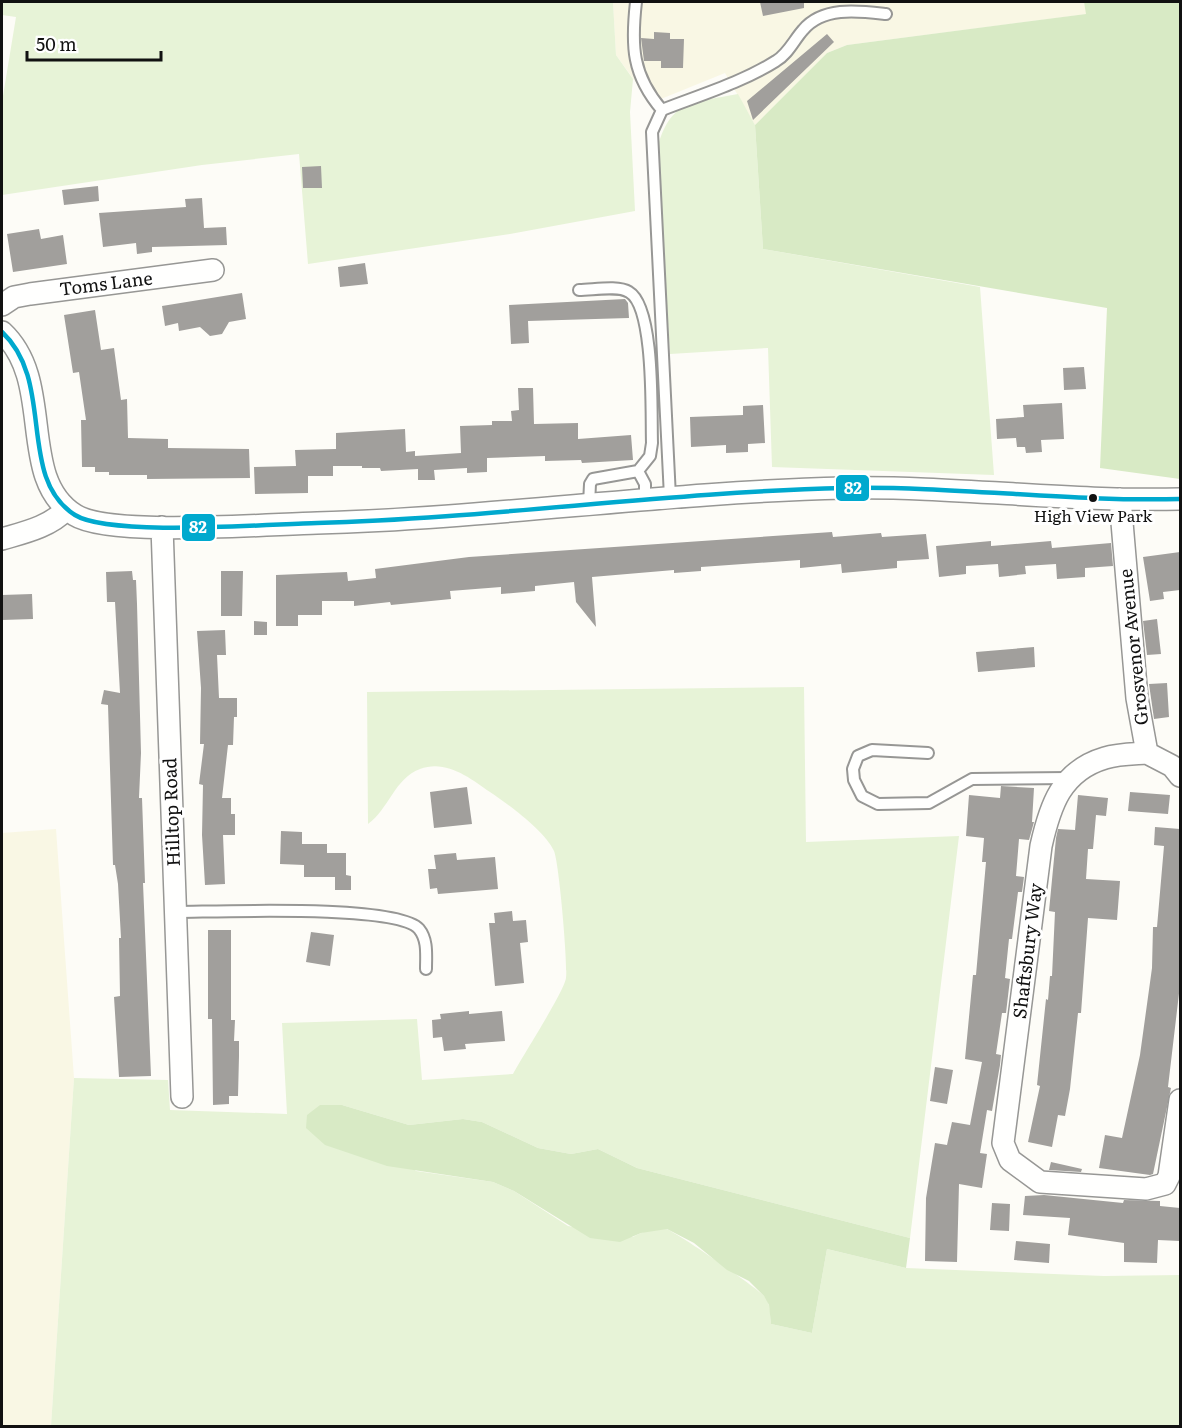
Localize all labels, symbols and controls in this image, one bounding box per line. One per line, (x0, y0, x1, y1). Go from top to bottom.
scale bar (27, 24, 160, 62)
text: 50 m (36, 30, 77, 57)
street label: Toms Lane (58, 263, 154, 302)
line badge: 82 (835, 474, 870, 502)
text: 82 (844, 475, 862, 499)
marker: High View Park (1087, 492, 1099, 504)
place label: High View Park (1034, 503, 1152, 527)
line badge: 82 (181, 513, 216, 542)
text: 82 (189, 514, 207, 538)
street label: Grosvenor Avenue (1111, 568, 1154, 727)
street label: Hilltop Road (155, 757, 186, 867)
street label: Shaftsbury Way (1005, 881, 1048, 1020)

